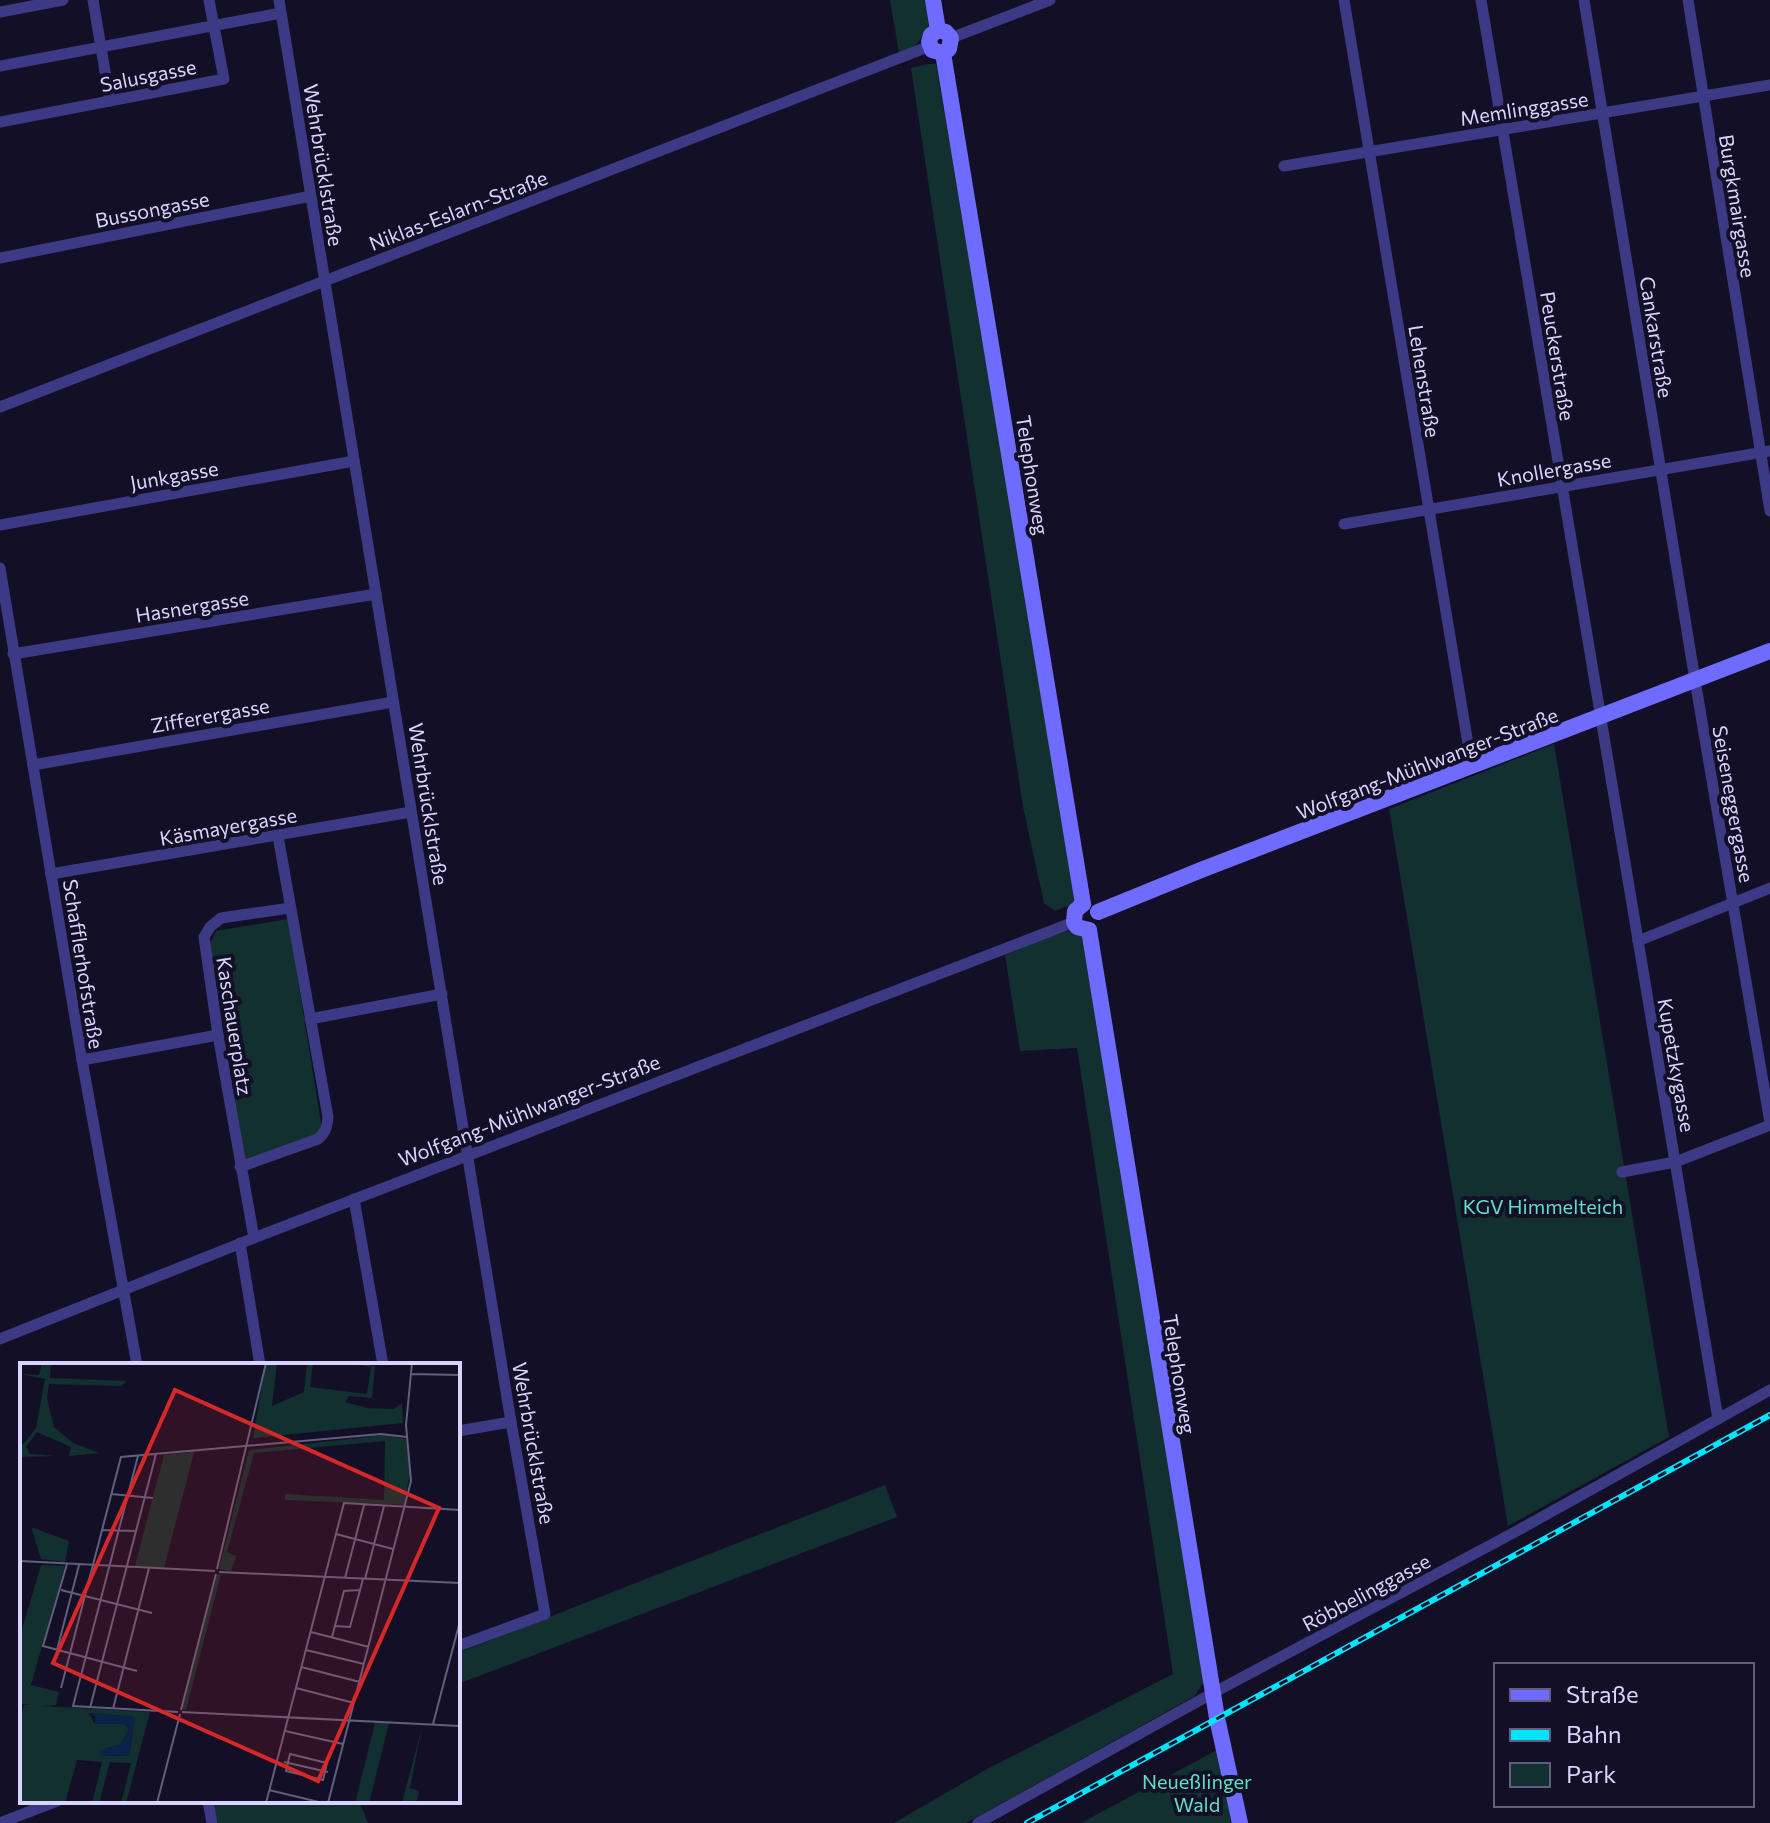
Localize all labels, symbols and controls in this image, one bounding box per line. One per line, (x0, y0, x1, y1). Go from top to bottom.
street label: Salusgasse (98, 54, 198, 96)
street label: Wehrbrücklstraße (299, 82, 349, 248)
street label: Memlinggasse (1458, 86, 1590, 130)
street label: Burgkmairgasse (1715, 133, 1761, 279)
street label: Niklas-Eslarn-Straße (365, 165, 551, 255)
street label: Bussongasse (93, 186, 211, 232)
street label: Cankarstraße (1636, 275, 1678, 399)
street label: Peuckerstraße (1536, 290, 1580, 422)
street label: Lehenstraße (1404, 323, 1446, 439)
street label: Telephonweg (1012, 413, 1054, 537)
street label: Knollergasse (1495, 447, 1613, 491)
street label: Junkgasse (128, 455, 220, 495)
street label: Hasnergasse (134, 585, 250, 627)
street label: Zifferergasse (149, 693, 271, 737)
street label: Wolfgang-Mühlwanger-Straße (1293, 702, 1561, 824)
street label: Wehrbrücklstraße (404, 721, 454, 887)
street label: Seiseneggergasse (1708, 724, 1760, 884)
street label: Käsmayergasse (157, 802, 299, 850)
street label: Schafflerhofstraße (59, 877, 109, 1051)
street label: Kaschauerplatz (212, 955, 258, 1097)
street label: Kupetzkygasse (1653, 996, 1701, 1134)
street label: Wolfgang-Mühlwanger-Straße (395, 1049, 663, 1171)
park label: KGV Himmelteich (1463, 1194, 1623, 1218)
street label: Telephonweg (1159, 1312, 1201, 1436)
street label: Wehrbrücklstraße (508, 1360, 560, 1526)
inset map (20, 1363, 460, 1803)
street label: Röbbelinggasse (1298, 1548, 1434, 1636)
legend (1494, 1663, 1754, 1807)
text: Straße (1566, 1679, 1639, 1708)
text: Bahn (1566, 1719, 1622, 1748)
text: Park (1566, 1759, 1616, 1788)
park label: Neueßlinger Wald (1142, 1769, 1252, 1816)

